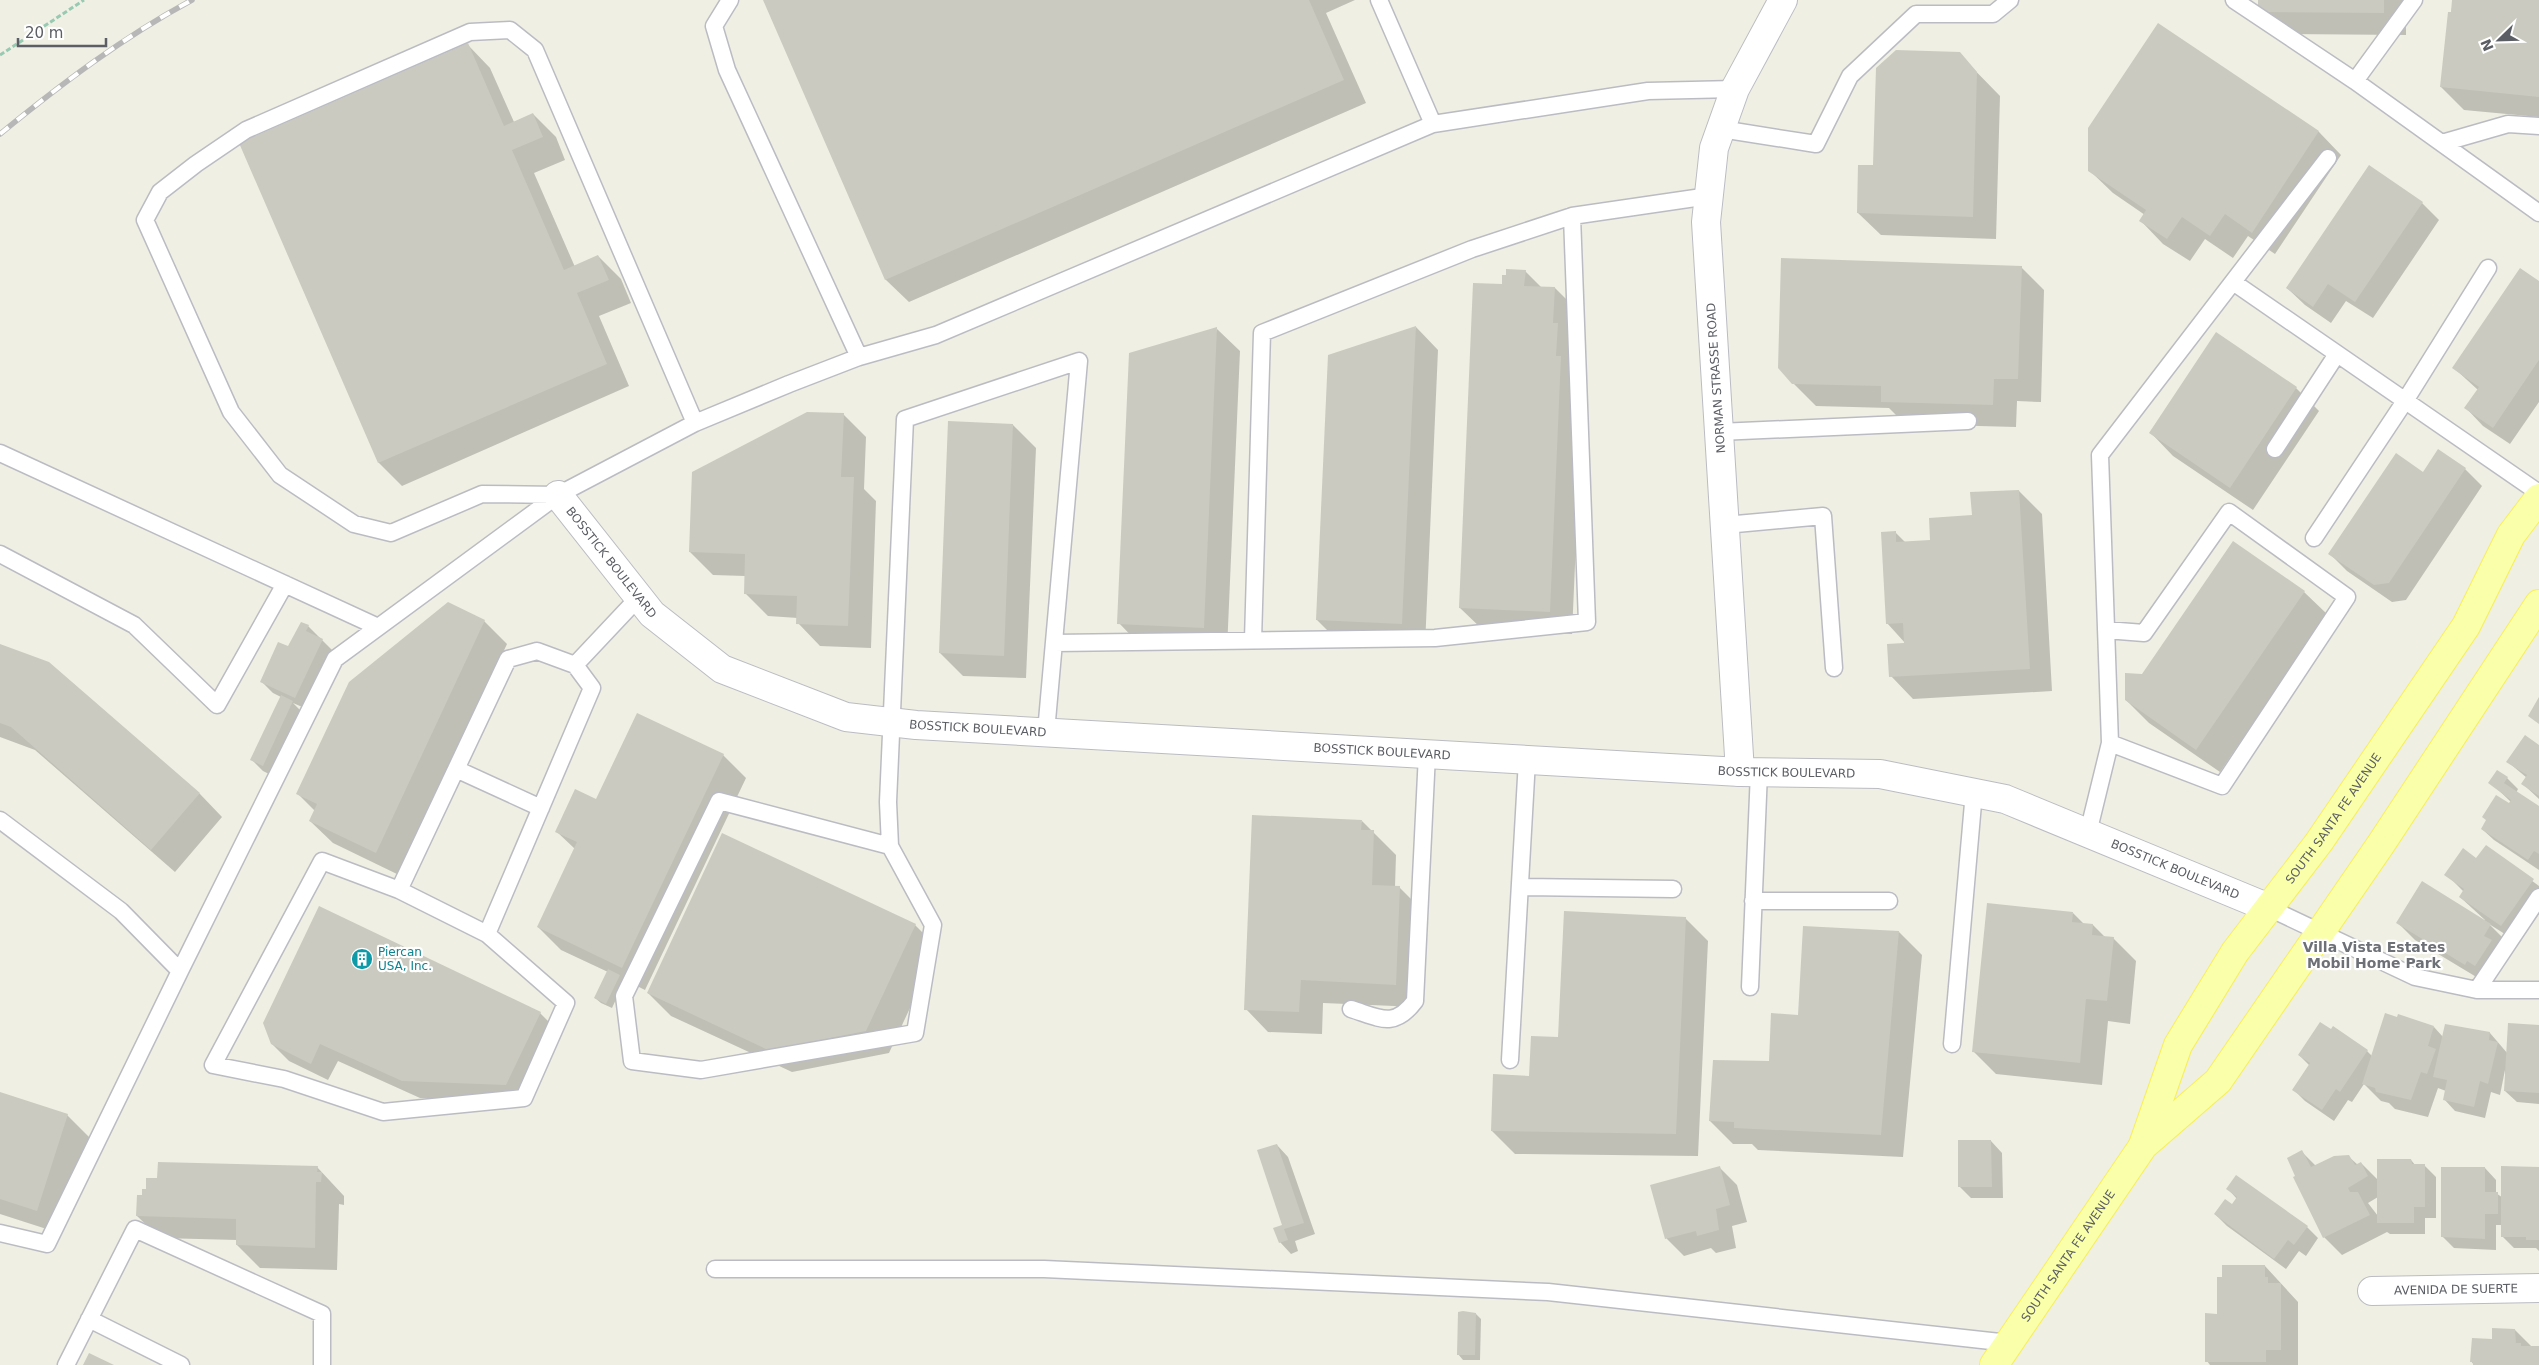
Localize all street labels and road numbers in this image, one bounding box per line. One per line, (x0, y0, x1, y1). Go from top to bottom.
street label: NORMAN STRASSE ROAD (1704, 302, 1728, 454)
street label: BOSSTICK BOULEVARD (563, 504, 659, 621)
street label: BOSSTICK BOULEVARD (908, 717, 1047, 739)
street label: BOSSTICK BOULEVARD (1313, 741, 1451, 762)
street label: SOUTH SANTA FE AVENUE (2283, 751, 2384, 887)
street label: BOSSTICK BOULEVARD (1717, 764, 1855, 781)
street label: BOSSTICK BOULEVARD (2109, 837, 2241, 902)
street label: SOUTH SANTA FE AVENUE (2018, 1187, 2118, 1325)
street label: AVENIDA DE SUERTE (2394, 1281, 2518, 1298)

